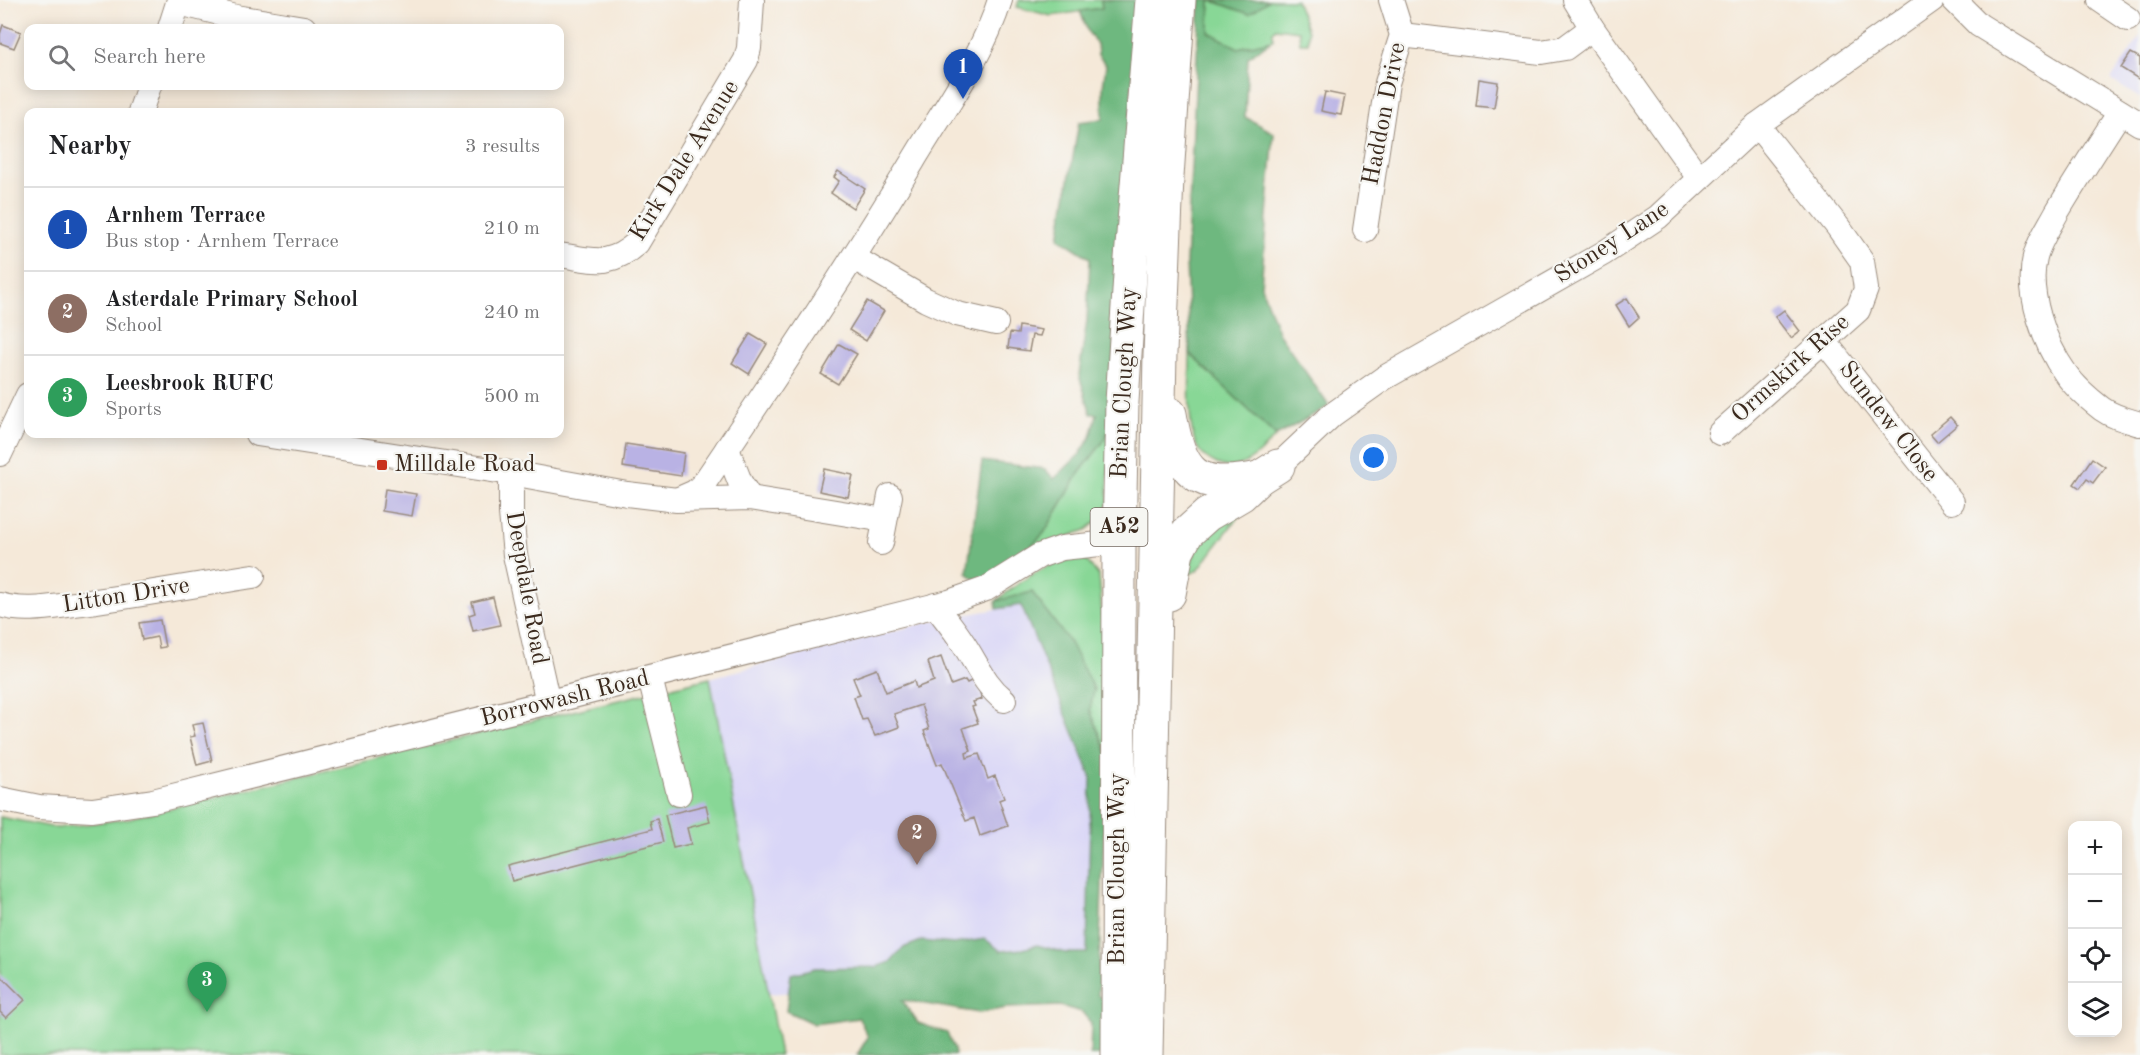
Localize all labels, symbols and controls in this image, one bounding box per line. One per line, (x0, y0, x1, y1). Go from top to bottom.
search box (24, 24, 564, 90)
icon: search (45, 41, 78, 74)
street label: Haddon Drive (1359, 41, 1411, 187)
text: Search here (93, 46, 206, 68)
pin: 1 (944, 50, 982, 99)
street label: Kirk Dale Avenue (626, 76, 744, 246)
text: Nearby (48, 134, 132, 160)
text: 3 results (465, 137, 540, 157)
street label: Stoney Lane (1551, 197, 1673, 289)
text: Arnhem Terrace (105, 205, 266, 227)
text: 1 (62, 219, 73, 239)
text: 210 m (484, 219, 540, 239)
text: Bus stop · Arnhem Terrace (105, 232, 339, 252)
street label: Brian Clough Way (1108, 286, 1142, 480)
text: Asterdale Primary School (105, 289, 358, 311)
text: 2 (62, 303, 73, 323)
text: 240 m (484, 303, 540, 323)
street label: Ormskirk Rise (1728, 310, 1854, 428)
text: School (105, 316, 162, 336)
street label: Sundew Close (1834, 357, 1942, 487)
text: Leesbrook RUFC (105, 373, 273, 395)
text: 3 (62, 387, 73, 407)
text: 500 m (484, 387, 540, 407)
text: Sports (105, 400, 162, 420)
your location (1359, 443, 1388, 472)
place label: Milldale Road (394, 453, 536, 477)
marker: Milldale Road (375, 458, 389, 472)
road number: A52 (1090, 508, 1148, 546)
street label: Deepdale Road (501, 509, 551, 667)
street label: Litton Drive (61, 574, 191, 618)
street label: Borrowash Road (478, 666, 652, 732)
street label: Brian Clough Way (1106, 773, 1130, 965)
pin: 2 (898, 816, 936, 865)
map controls (2068, 821, 2122, 1037)
button: + (2068, 821, 2122, 875)
button: − (2068, 875, 2122, 929)
button: locate (2068, 929, 2122, 983)
pin: 3 (188, 962, 226, 1012)
button: layers (2068, 983, 2122, 1037)

